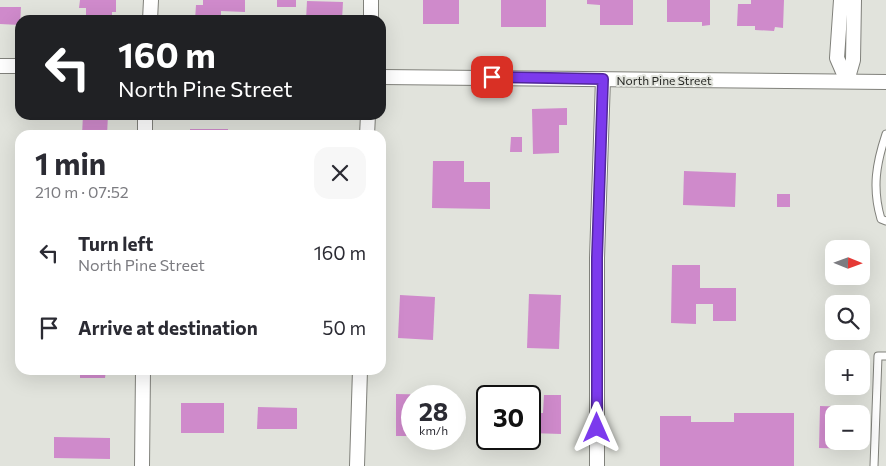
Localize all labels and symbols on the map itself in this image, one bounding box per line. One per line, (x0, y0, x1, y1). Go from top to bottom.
pin (471, 56, 513, 98)
street label: North Pine Street (616, 73, 712, 87)
north arrow (825, 240, 870, 285)
speed limit sign: 30 (476, 385, 541, 450)
position arrow (570, 401, 622, 453)

